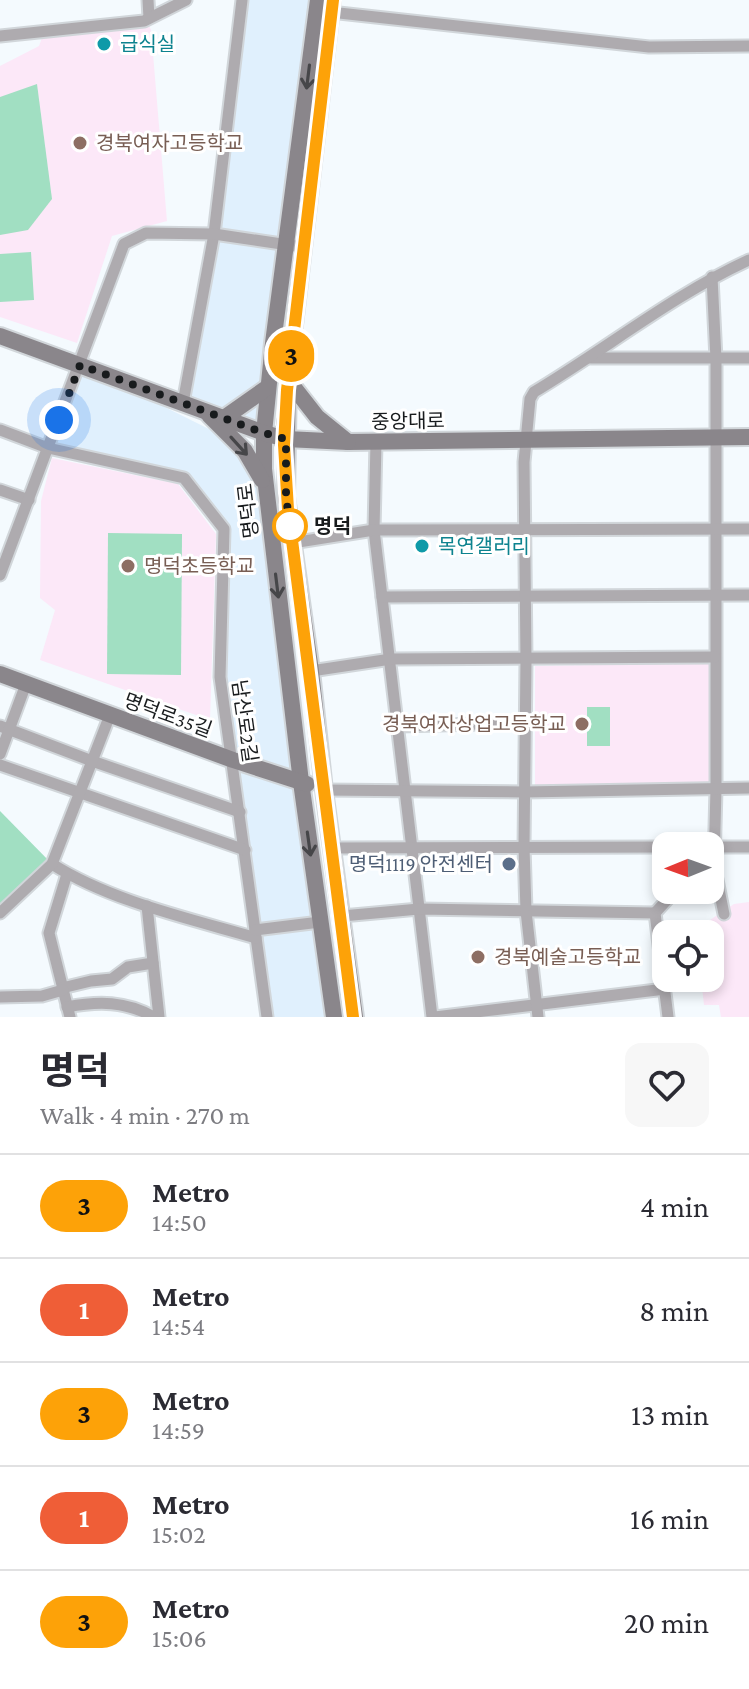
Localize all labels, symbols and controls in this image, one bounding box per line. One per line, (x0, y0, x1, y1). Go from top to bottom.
place label: 급식실 (120, 33, 175, 55)
marker: 급식실 (95, 35, 113, 53)
one-way arrow (300, 63, 315, 90)
place label: 경북여자고등학교 (96, 132, 243, 154)
marker: 경북여자고등학교 (71, 134, 89, 152)
line badge: 3 (265, 330, 317, 382)
text: 3 (284, 340, 298, 371)
your location (39, 400, 79, 440)
street label: 중앙대로 (371, 409, 445, 433)
one-way arrow (230, 436, 248, 456)
street label: 명덕로 (234, 482, 262, 540)
marker: 명덕 (273, 509, 307, 543)
place label: 명덕 (314, 515, 351, 537)
place label: 목연갤러리 (438, 535, 530, 557)
marker: 목연갤러리 (413, 537, 431, 555)
place label: 명덕초등학교 (144, 555, 254, 577)
marker: 명덕초등학교 (119, 557, 137, 575)
one-way arrow (270, 572, 285, 599)
street label: 남산로2길 (228, 678, 262, 764)
street label: 명덕로35길 (121, 689, 215, 741)
place label: 경북여자상업고등학교 (382, 713, 566, 735)
marker: 경북여자상업고등학교 (573, 715, 591, 733)
one-way arrow (302, 831, 317, 856)
north arrow (652, 832, 724, 904)
map controls (652, 832, 724, 992)
place label: 명덕1119 안전센터 (349, 853, 493, 875)
marker: 명덕1119 안전센터 (500, 855, 518, 873)
button: locate (652, 920, 724, 992)
place label: 경북예술고등학교 (494, 946, 641, 968)
marker: 경북예술고등학교 (469, 948, 487, 966)
button: heart (625, 1043, 709, 1127)
text: 명덕 (40, 1050, 110, 1092)
text: Walk · 4 min · 270 m (40, 1101, 250, 1130)
text: Metro (152, 1175, 230, 1208)
text: 3 (77, 1190, 91, 1221)
text: 4 min (640, 1190, 709, 1223)
text: 14:50 (152, 1208, 207, 1237)
text: Metro (152, 1279, 230, 1312)
text: 1 (79, 1294, 89, 1325)
text: 8 min (639, 1294, 709, 1327)
text: 14:54 (152, 1312, 205, 1341)
text: Metro (152, 1383, 230, 1416)
text: 3 (77, 1398, 91, 1429)
text: 13 min (631, 1398, 709, 1431)
text: 14:59 (152, 1416, 205, 1445)
text: Metro (152, 1487, 230, 1520)
text: 1 (79, 1502, 89, 1533)
text: 16 min (630, 1502, 709, 1535)
text: 15:02 (152, 1520, 206, 1549)
text: Metro (152, 1591, 230, 1624)
text: 3 (77, 1606, 91, 1637)
text: 20 min (624, 1606, 709, 1639)
text: 15:06 (152, 1624, 207, 1653)

